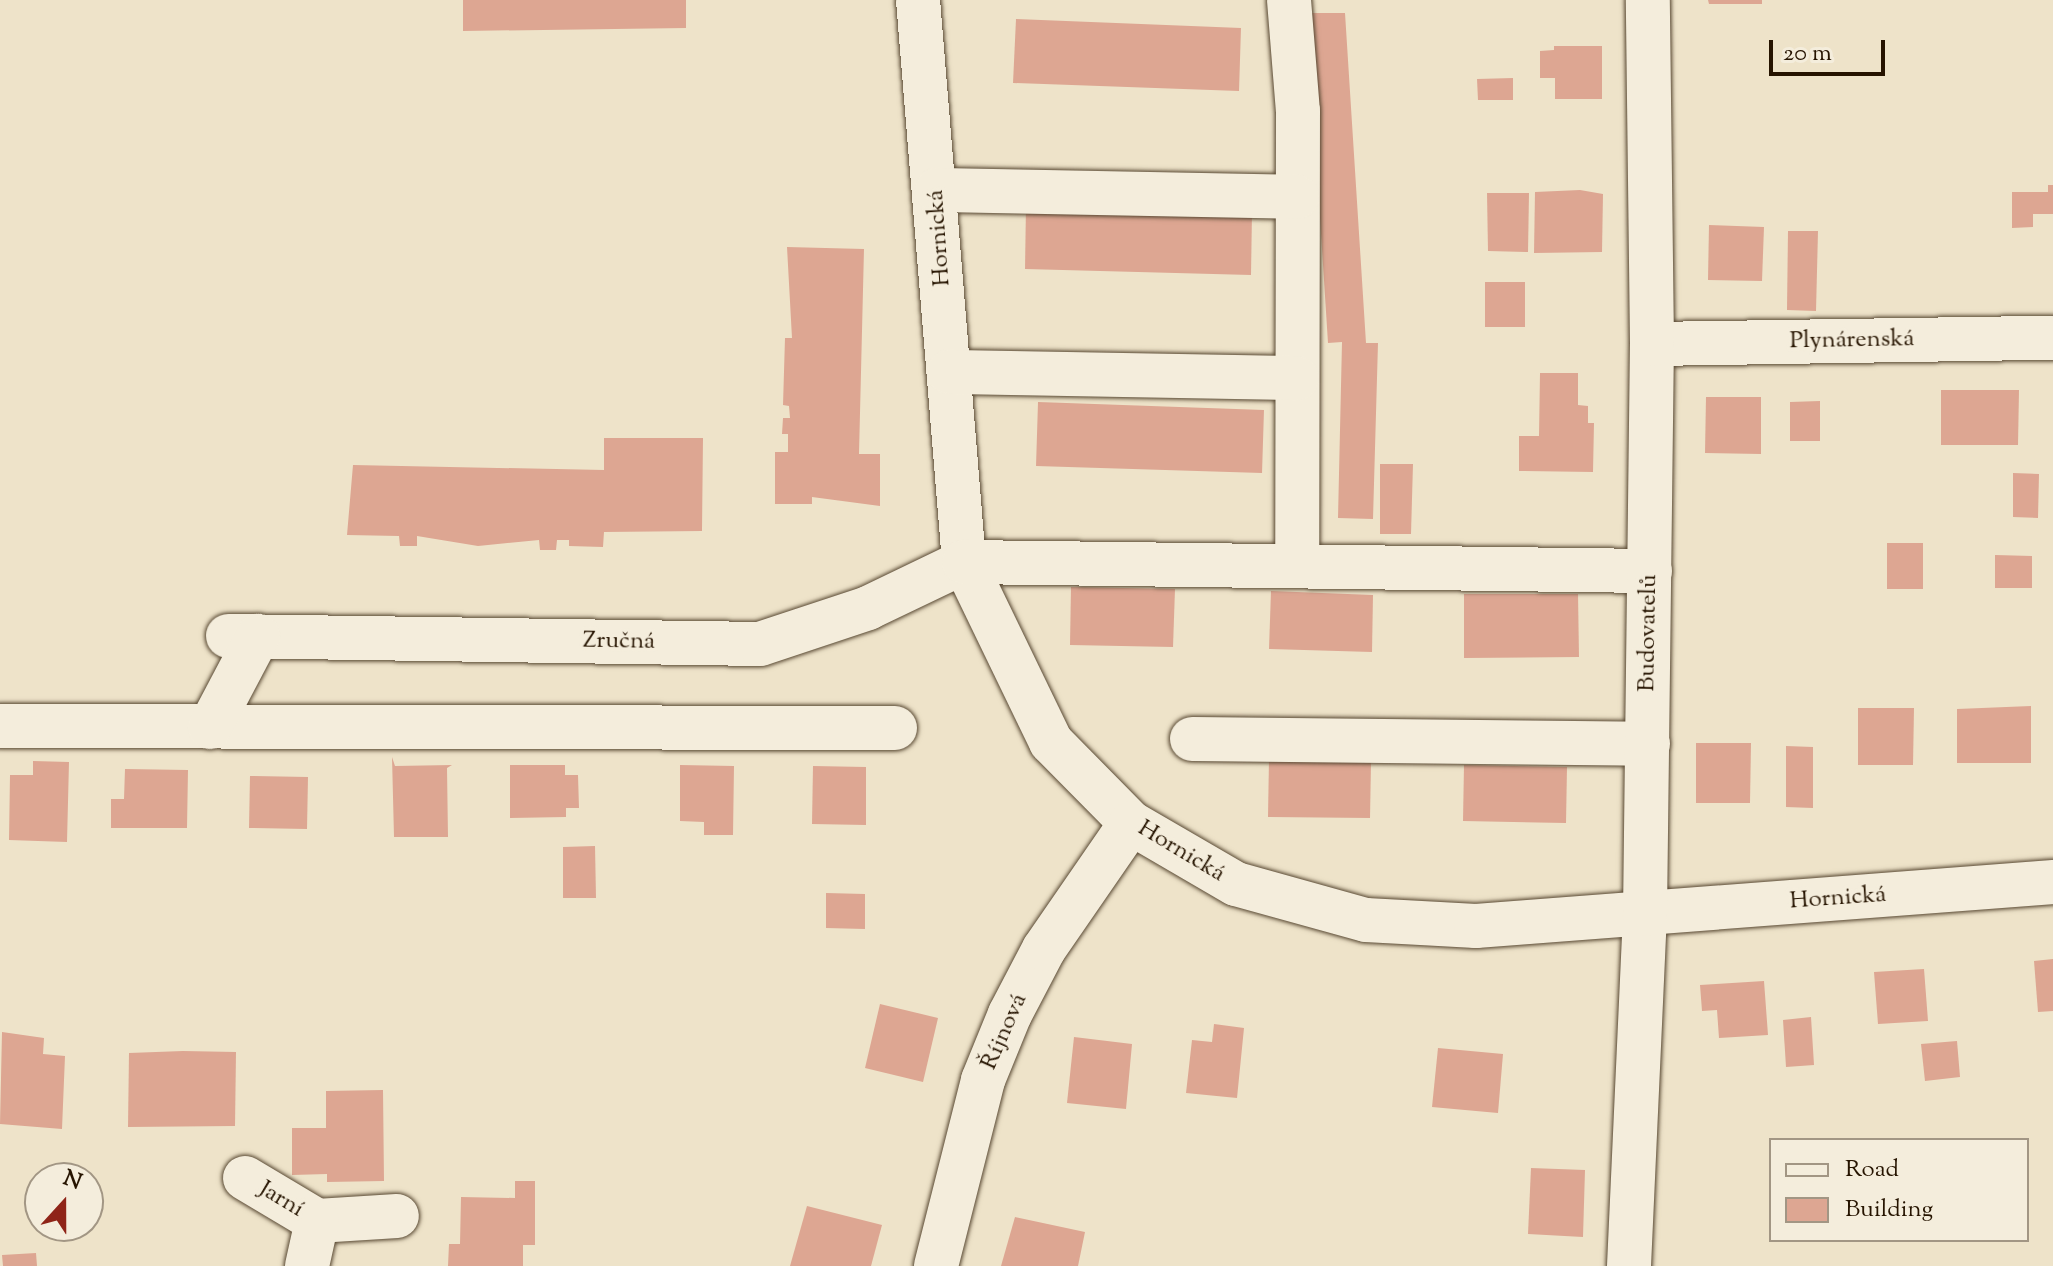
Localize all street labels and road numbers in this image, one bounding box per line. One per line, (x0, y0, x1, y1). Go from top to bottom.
street label: Hornická (922, 189, 958, 287)
street label: Plynárenská (1789, 326, 1915, 356)
street label: Budovatelů (1634, 574, 1664, 692)
street label: Zručná (583, 627, 655, 657)
street label: Hornická (1132, 815, 1230, 889)
street label: Hornická (1789, 881, 1887, 917)
street label: Říjnová (975, 989, 1035, 1075)
street label: Jarní (253, 1175, 309, 1225)

